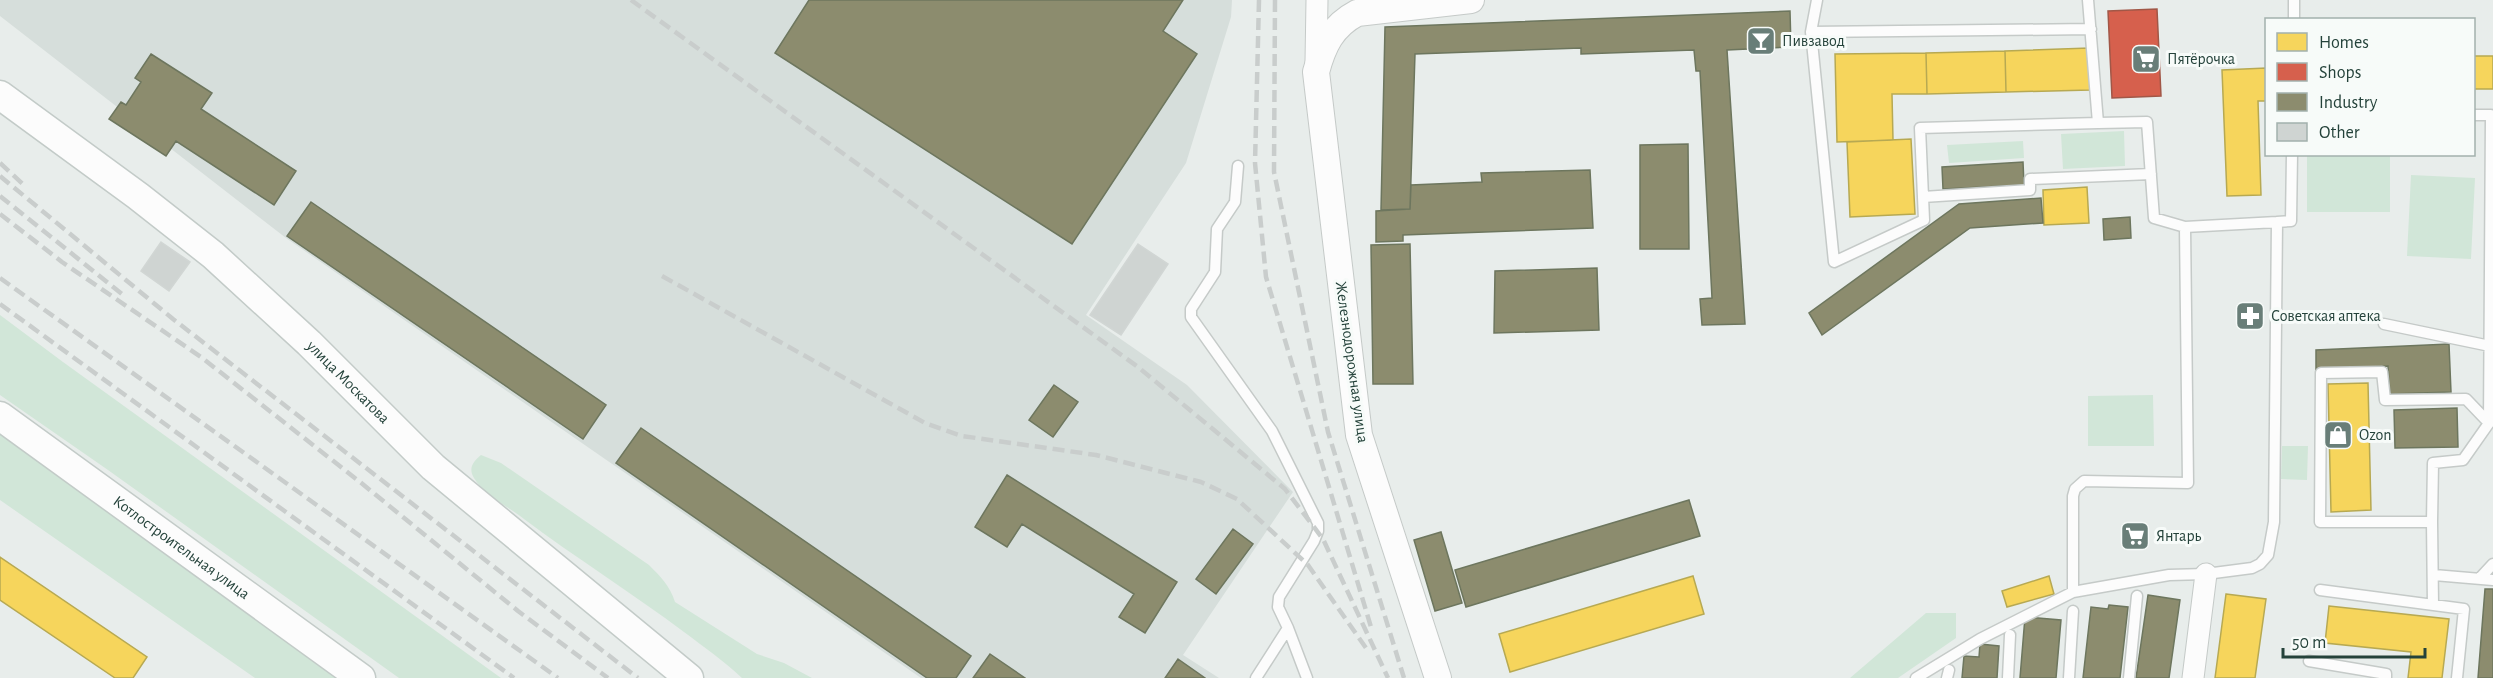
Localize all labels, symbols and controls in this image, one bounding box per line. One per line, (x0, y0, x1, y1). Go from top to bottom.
legend (2265, 18, 2475, 156)
bar icon: Пивзавод (1745, 25, 1777, 57)
place label: Пивзавод (1782, 33, 1845, 49)
text: Homes (2319, 34, 2369, 52)
supermarket icon: Пятёрочка (2130, 43, 2162, 75)
place label: Пятёрочка (2167, 51, 2235, 67)
text: Shops (2319, 64, 2361, 82)
text: Industry (2319, 94, 2378, 112)
text: Other (2319, 124, 2360, 142)
street label: Железнодорожная улица (1332, 280, 1371, 444)
pharmacy icon: Советская аптека (2234, 300, 2266, 332)
place label: Советская аптека (2271, 308, 2381, 324)
street label: улица Москатова (302, 337, 393, 427)
shop icon: Ozon (2322, 419, 2354, 451)
place label: Ozon (2359, 427, 2391, 443)
street label: Котлостроительная улица (110, 493, 252, 602)
supermarket icon: Янтарь (2119, 520, 2151, 552)
place label: Янтарь (2156, 528, 2201, 544)
scale bar (2283, 621, 2426, 659)
text: 50 m (2292, 634, 2326, 652)

